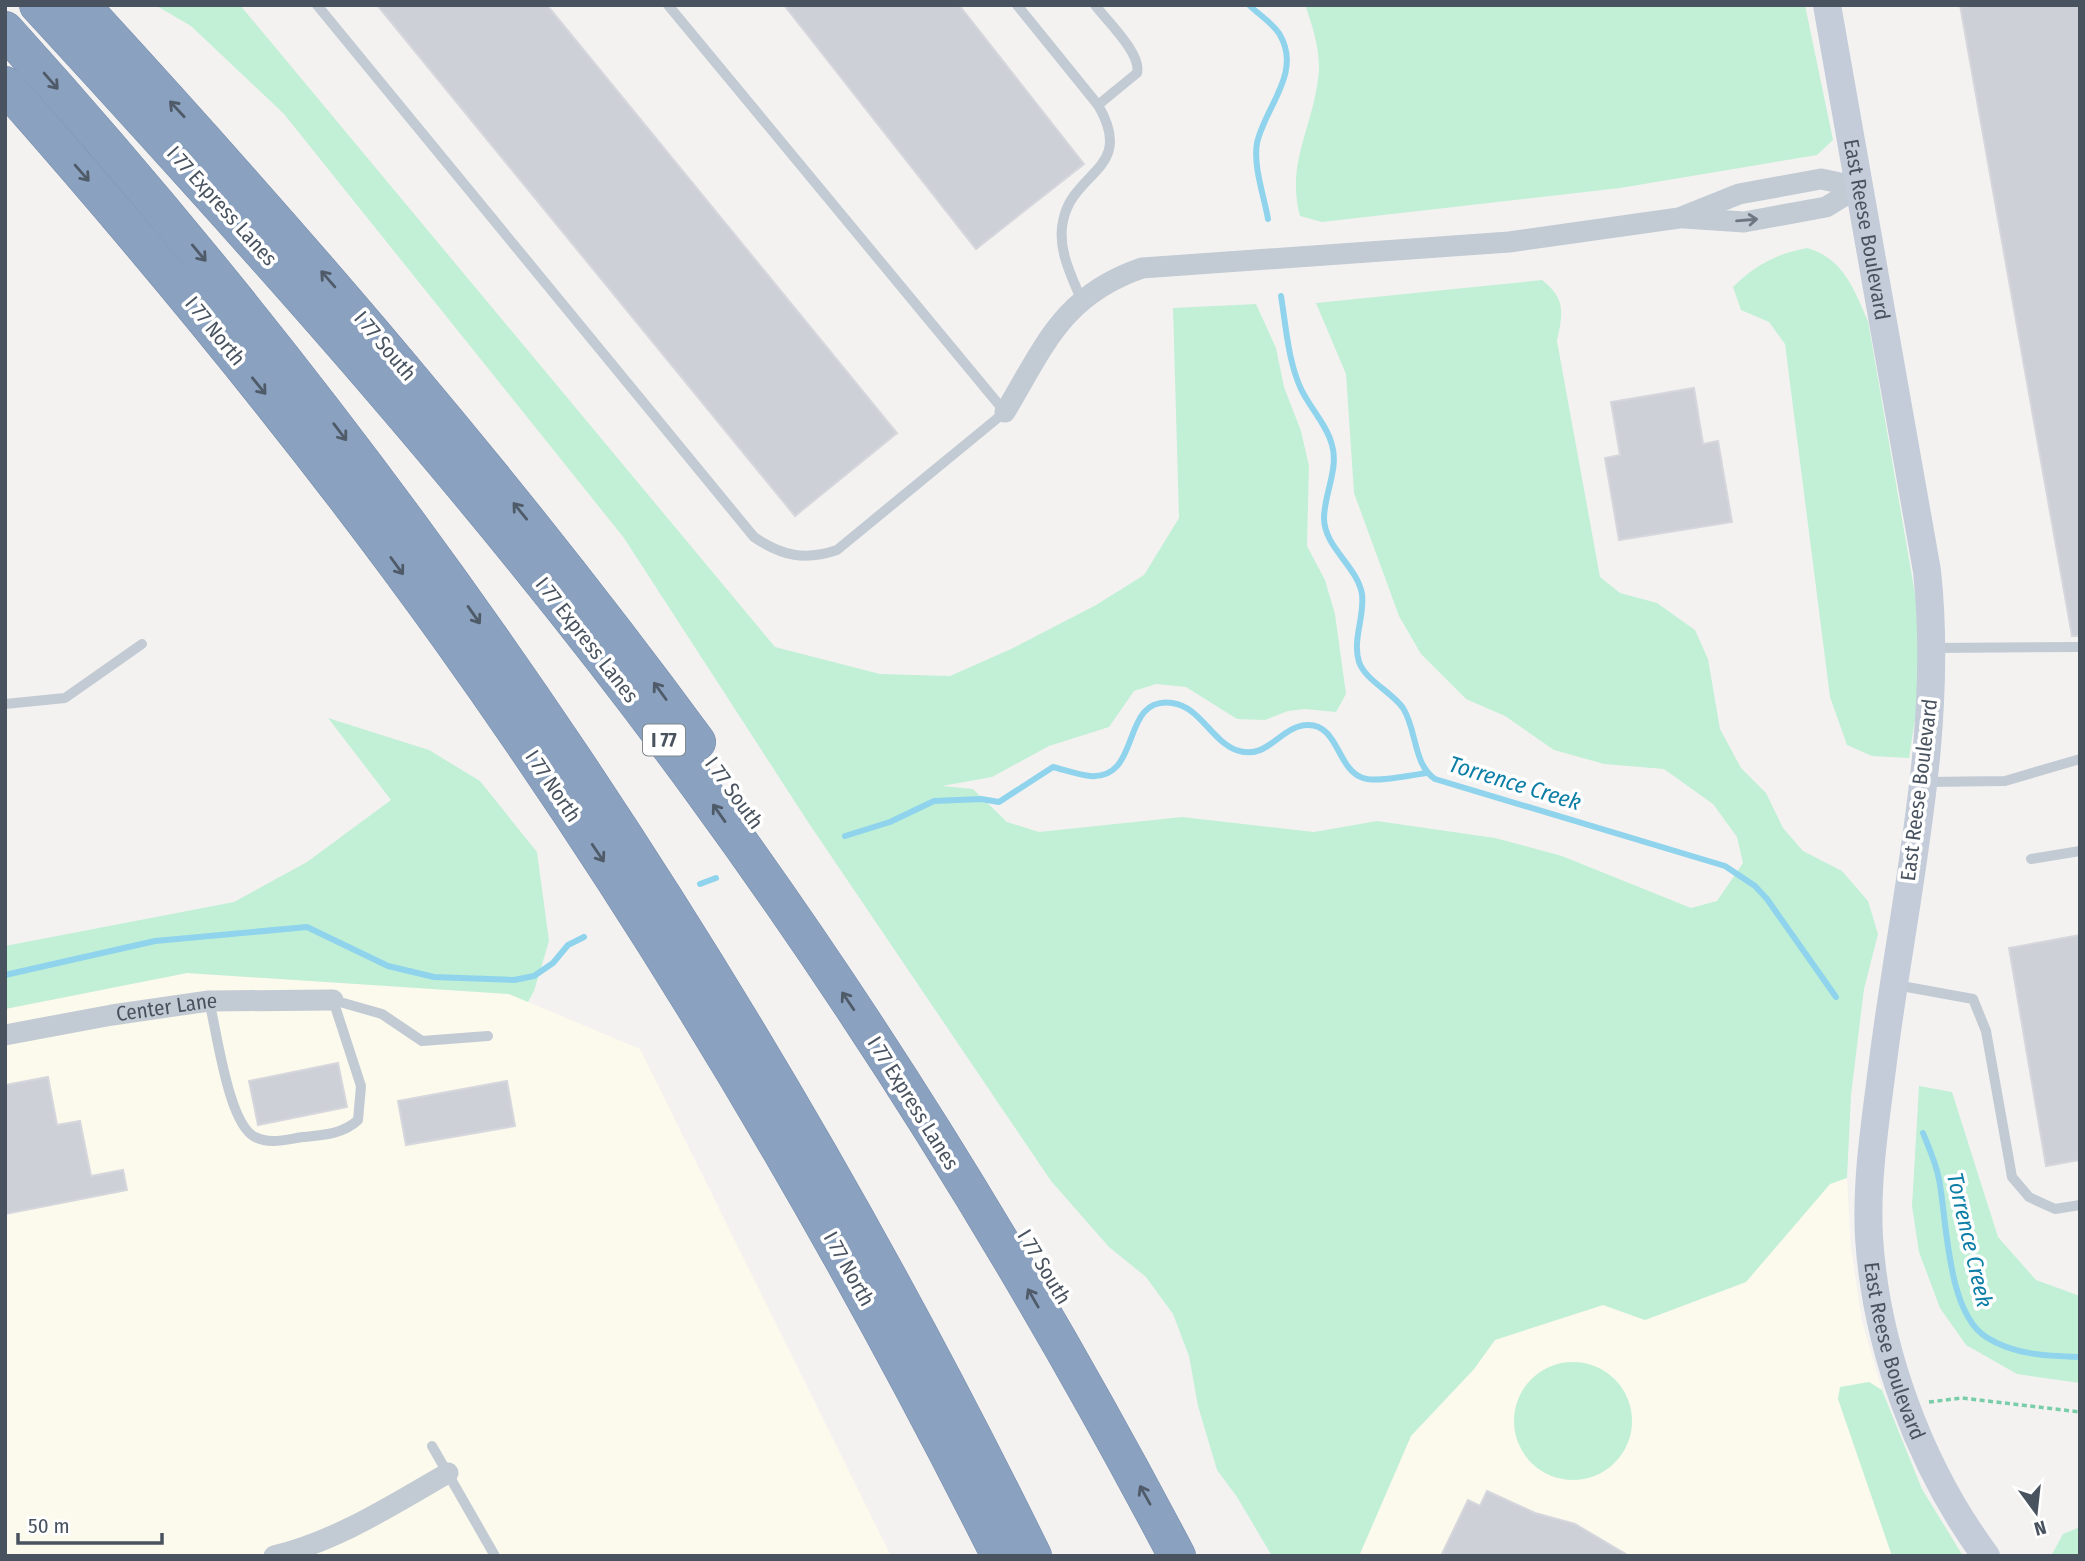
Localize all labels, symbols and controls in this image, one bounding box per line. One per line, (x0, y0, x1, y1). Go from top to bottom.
one-way arrow (43, 71, 59, 89)
one-way arrow (169, 100, 185, 118)
street label: East Reese Boulevard (1838, 137, 1895, 322)
street label: I 77 Express Lanes (161, 141, 283, 271)
one-way arrow (74, 164, 91, 181)
one-way arrow (1735, 213, 1757, 226)
one-way arrow (191, 244, 207, 262)
one-way arrow (320, 270, 336, 288)
street label: I 77 North (179, 291, 251, 371)
street label: I 77 South (348, 306, 422, 386)
one-way arrow (251, 376, 267, 394)
one-way arrow (333, 422, 348, 440)
one-way arrow (513, 502, 528, 520)
one-way arrow (390, 556, 405, 575)
street label: I 77 Express Lanes (530, 572, 644, 708)
one-way arrow (467, 605, 481, 625)
one-way arrow (652, 682, 667, 701)
street label: East Reese Boulevard (1895, 697, 1943, 883)
road number: I 77 (643, 724, 685, 755)
street label: I 77 North (519, 745, 587, 827)
water label: Torrence Creek (1445, 750, 1585, 816)
street label: I 77 South (699, 752, 769, 834)
one-way arrow (712, 804, 726, 823)
one-way arrow (591, 843, 605, 862)
street label: Center Lane (114, 988, 217, 1027)
one-way arrow (840, 992, 855, 1011)
street label: I 77 Express Lanes (862, 1032, 964, 1174)
water label: Torrence Creek (1941, 1170, 1999, 1310)
street label: I 77 South (1012, 1225, 1076, 1309)
street label: I 77 North (818, 1227, 880, 1311)
street label: East Reese Boulevard (1858, 1261, 1931, 1444)
one-way arrow (1026, 1288, 1040, 1308)
north arrow (2001, 1477, 2071, 1547)
one-way arrow (1138, 1486, 1152, 1506)
scale bar (18, 1502, 161, 1546)
text: 50 m (28, 1513, 70, 1539)
text: N (2032, 1515, 2049, 1541)

